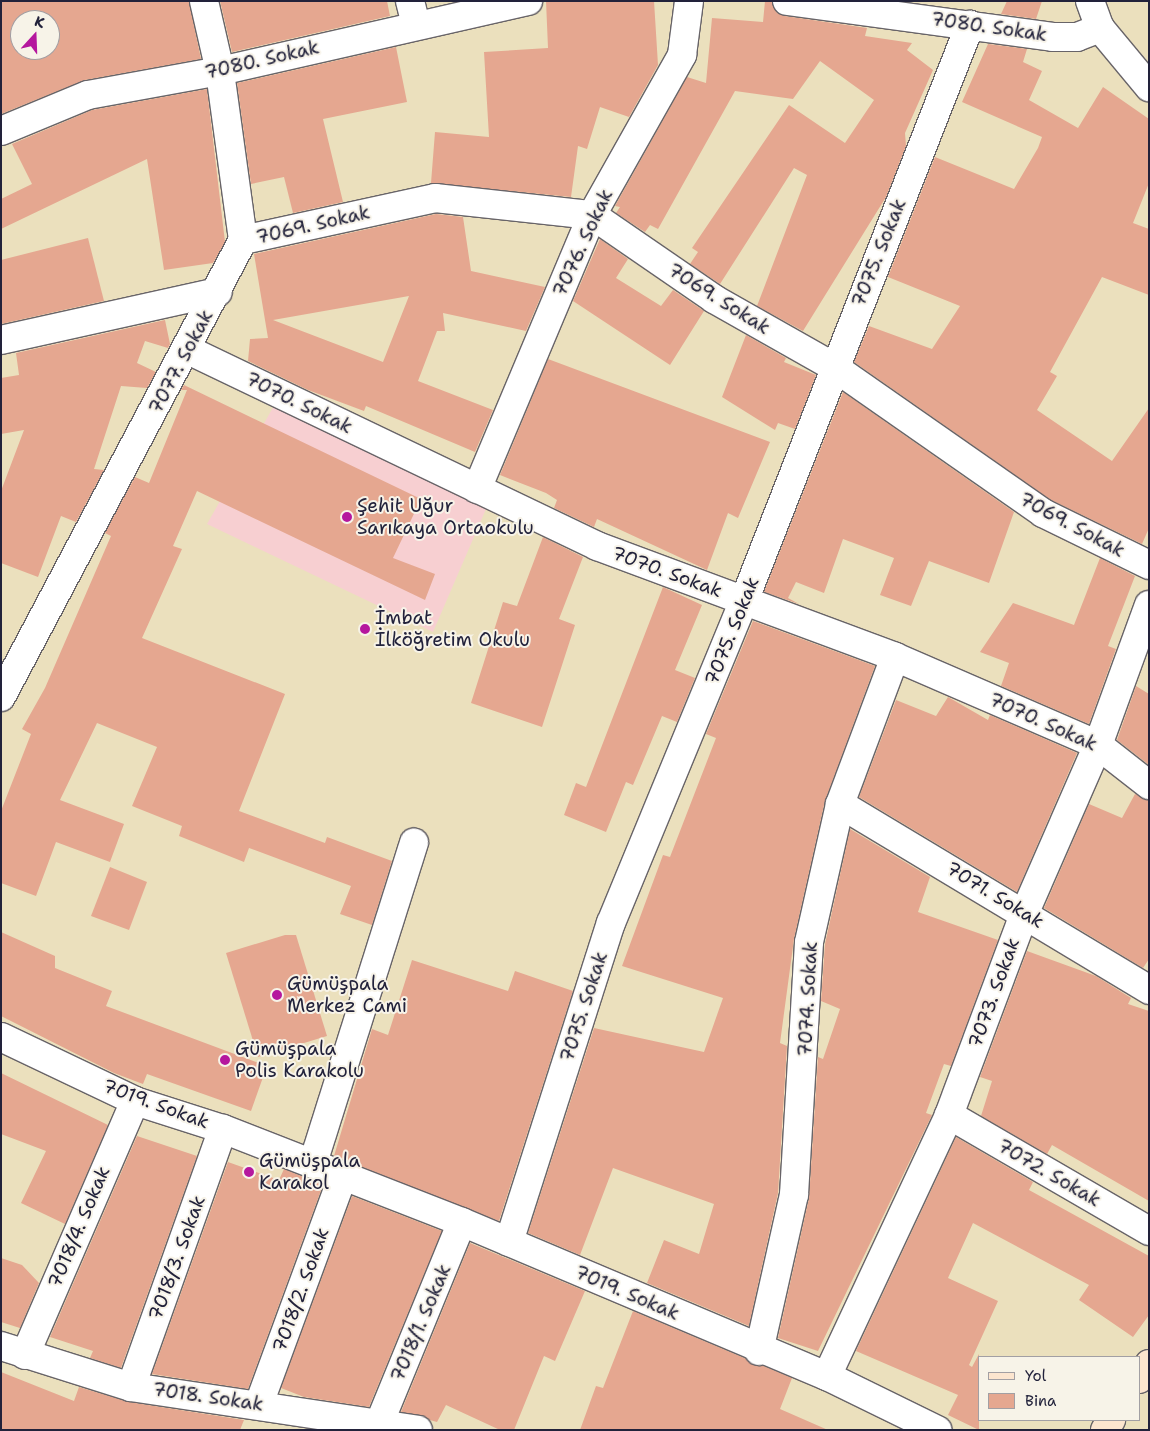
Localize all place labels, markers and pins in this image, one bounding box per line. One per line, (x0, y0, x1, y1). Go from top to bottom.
place label: Şehit Uğur Sarıkaya Ortaokulu (357, 495, 534, 539)
marker: Şehit Uğur Sarıkaya Ortaokulu (341, 511, 353, 523)
place label: İmbat İlköğretim Okulu (375, 607, 530, 651)
marker: İmbat İlköğretim Okulu (359, 623, 371, 635)
place label: Gümüşpala Merkez Cami (287, 973, 407, 1017)
marker: Gümüşpala Merkez Cami (271, 989, 283, 1001)
place label: Gümüşpala Polis Karakolu (235, 1038, 364, 1082)
marker: Gümüşpala Polis Karakolu (219, 1054, 231, 1066)
place label: Gümüşpala Karakol (259, 1150, 360, 1194)
marker: Gümüşpala Karakol (243, 1166, 255, 1178)

